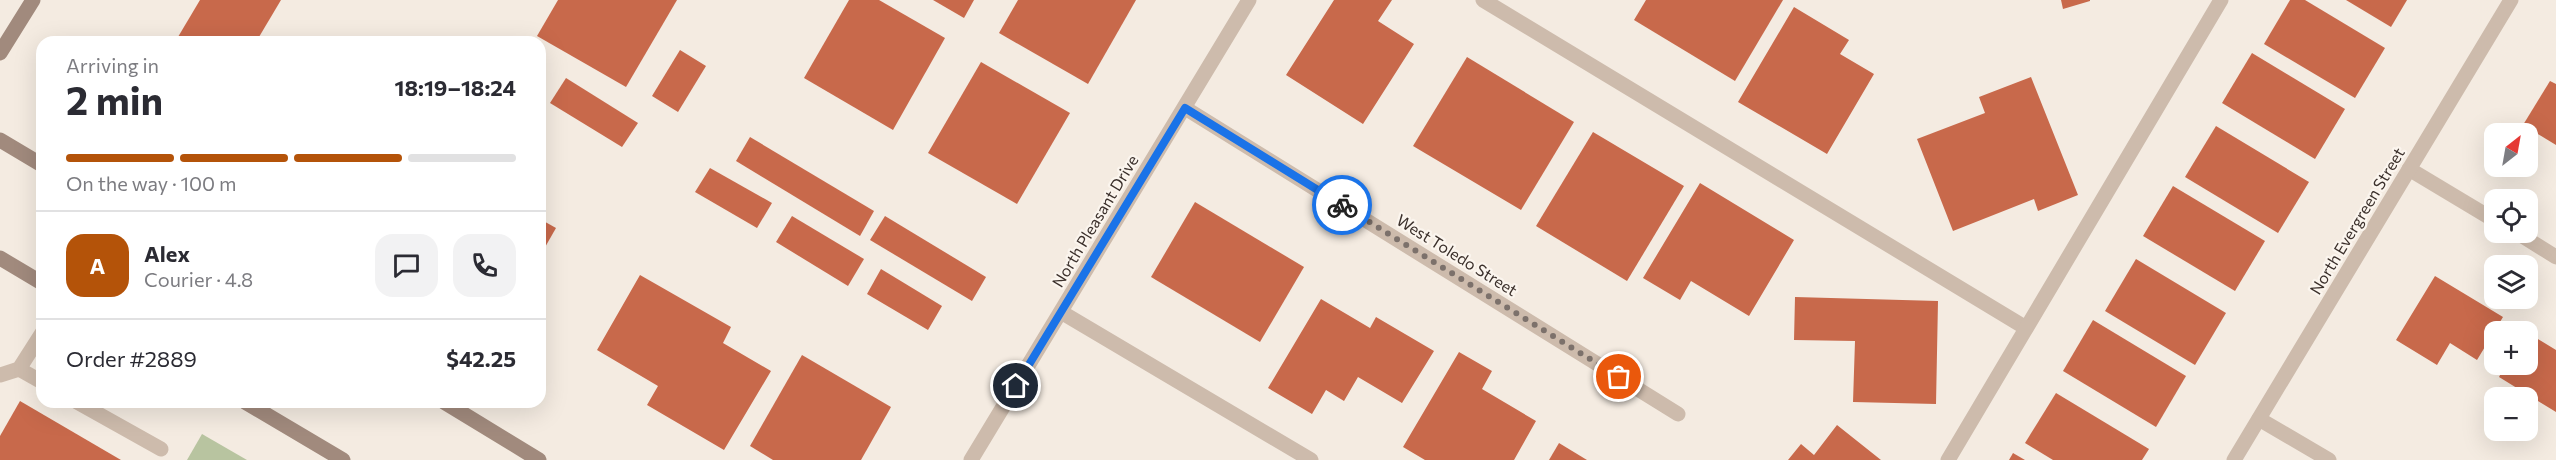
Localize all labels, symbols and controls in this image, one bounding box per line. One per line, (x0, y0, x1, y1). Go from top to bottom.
text: Arriving in (66, 53, 159, 77)
text: 18:19–18:24 (395, 74, 516, 101)
text: 2 min (66, 75, 163, 123)
north arrow (2484, 123, 2538, 177)
map controls (2484, 123, 2538, 441)
street label: North Evergreen Street (2305, 144, 2408, 298)
street label: North Pleasant Drive (1048, 151, 1142, 290)
text: On the way · 100 m (66, 171, 236, 195)
courier (1312, 175, 1372, 235)
icon: bike (1326, 189, 1359, 222)
button: locate (2484, 189, 2538, 243)
street label: West Toledo Street (1393, 210, 1521, 300)
button: chat (375, 234, 438, 297)
button: phone (453, 234, 516, 297)
text: Alex (144, 240, 190, 267)
text: A (90, 252, 105, 279)
button: layers (2484, 255, 2538, 309)
text: Courier · 4.8 (144, 267, 253, 291)
button: + (2484, 321, 2538, 375)
text: Order #2889 (66, 345, 197, 372)
text: $42.25 (446, 345, 516, 372)
pin (1593, 351, 1644, 402)
pin (990, 360, 1041, 411)
icon: bag (1602, 360, 1635, 393)
icon: home (999, 369, 1032, 402)
button: − (2484, 387, 2538, 441)

